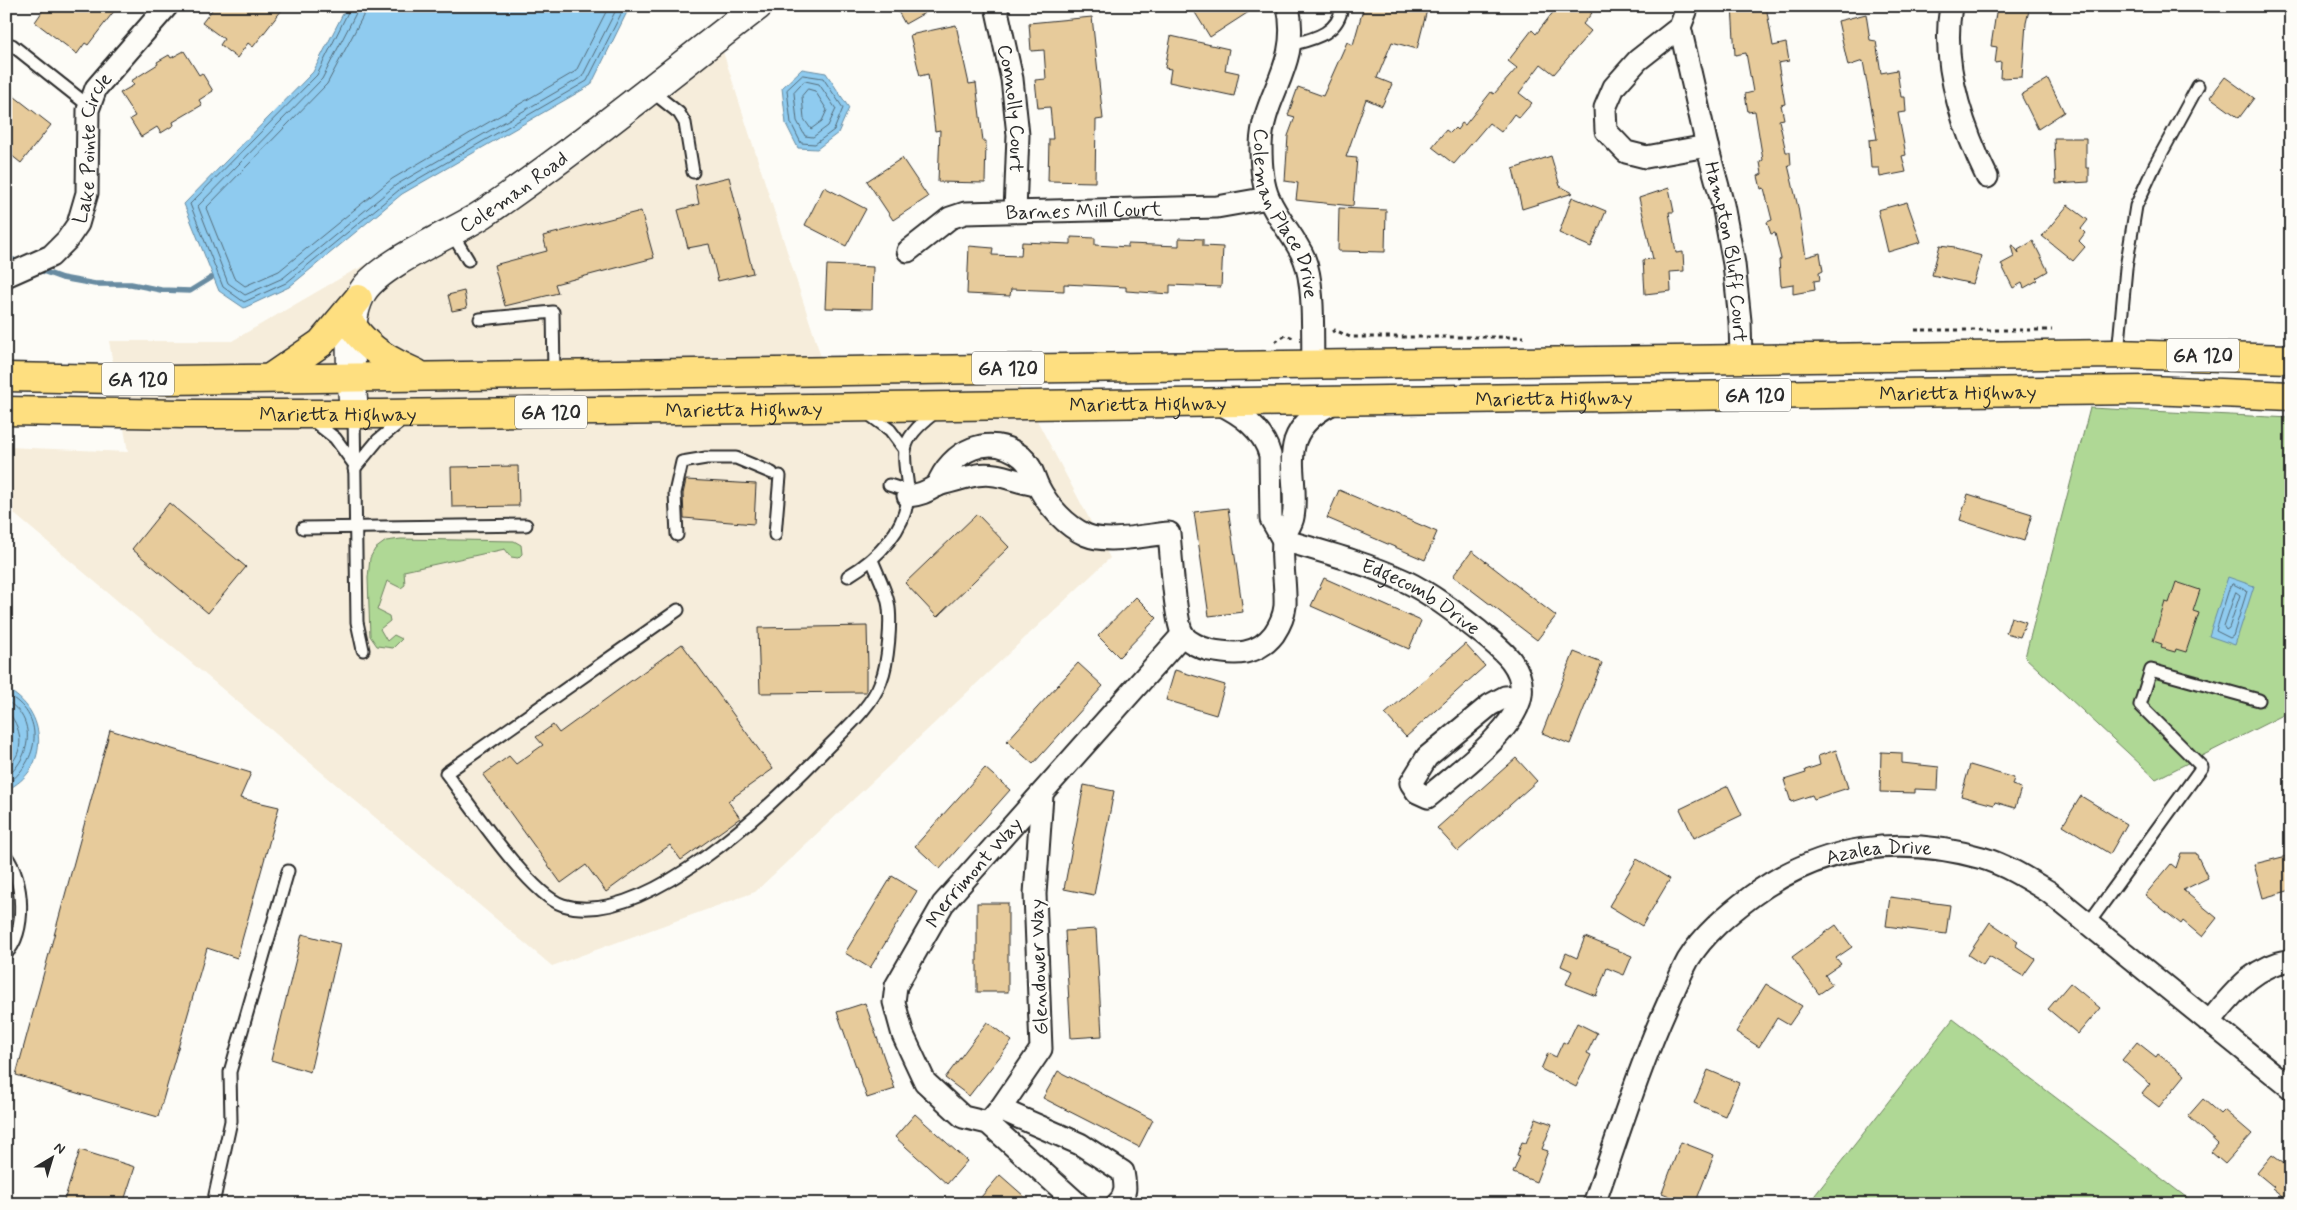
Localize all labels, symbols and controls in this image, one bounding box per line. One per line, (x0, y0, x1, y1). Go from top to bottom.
street label: Connolly Court (990, 42, 1030, 173)
street label: Lake Pointe Circle (67, 67, 119, 227)
street label: Coleman Place Drive (1246, 127, 1324, 300)
street label: Coleman Road (455, 146, 574, 240)
street label: Hampton Bluff Court (1697, 159, 1753, 343)
street label: Barnes Mill Court (1005, 196, 1162, 227)
road number: GA 120 (2167, 338, 2239, 372)
road number: GA 120 (972, 352, 1044, 384)
road number: GA 120 (102, 362, 174, 396)
road number: GA 120 (1719, 378, 1791, 412)
street label: Marietta Highway (1879, 379, 2037, 409)
street label: Marietta Highway (1475, 385, 1633, 414)
street label: Marietta Highway (1069, 390, 1227, 420)
road number: GA 120 (515, 396, 587, 428)
street label: Marietta Highway (665, 396, 823, 426)
street label: Marietta Highway (259, 402, 417, 431)
street label: Edgecomb Drive (1358, 553, 1485, 642)
street label: Merrimont Way (920, 812, 1029, 933)
street label: Azalea Drive (1823, 834, 1933, 872)
street label: Glendower Way (1024, 898, 1055, 1036)
north arrow (28, 1132, 78, 1182)
text: N (50, 1139, 69, 1159)

